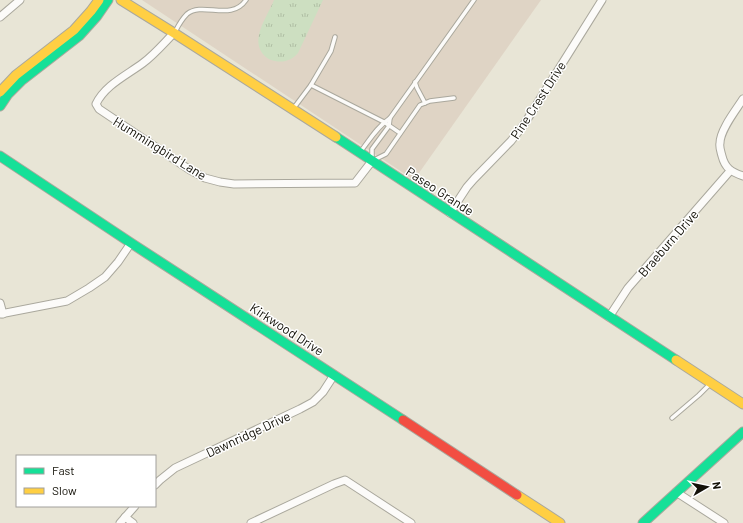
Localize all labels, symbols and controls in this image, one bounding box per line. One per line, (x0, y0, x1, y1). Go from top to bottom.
street label: Pine Crest Drive (507, 58, 569, 142)
street label: Hummingbird Lane (110, 113, 210, 183)
street label: Paseo Grande (403, 163, 477, 219)
street label: Braeburn Drive (634, 206, 702, 280)
street label: Kirkwood Drive (247, 299, 327, 359)
street label: Dawnridge Drive (203, 407, 293, 461)
legend (16, 455, 156, 507)
text: Fast (52, 463, 75, 477)
north arrow (687, 467, 727, 507)
text: N (710, 481, 724, 490)
text: Slow (52, 483, 77, 497)

